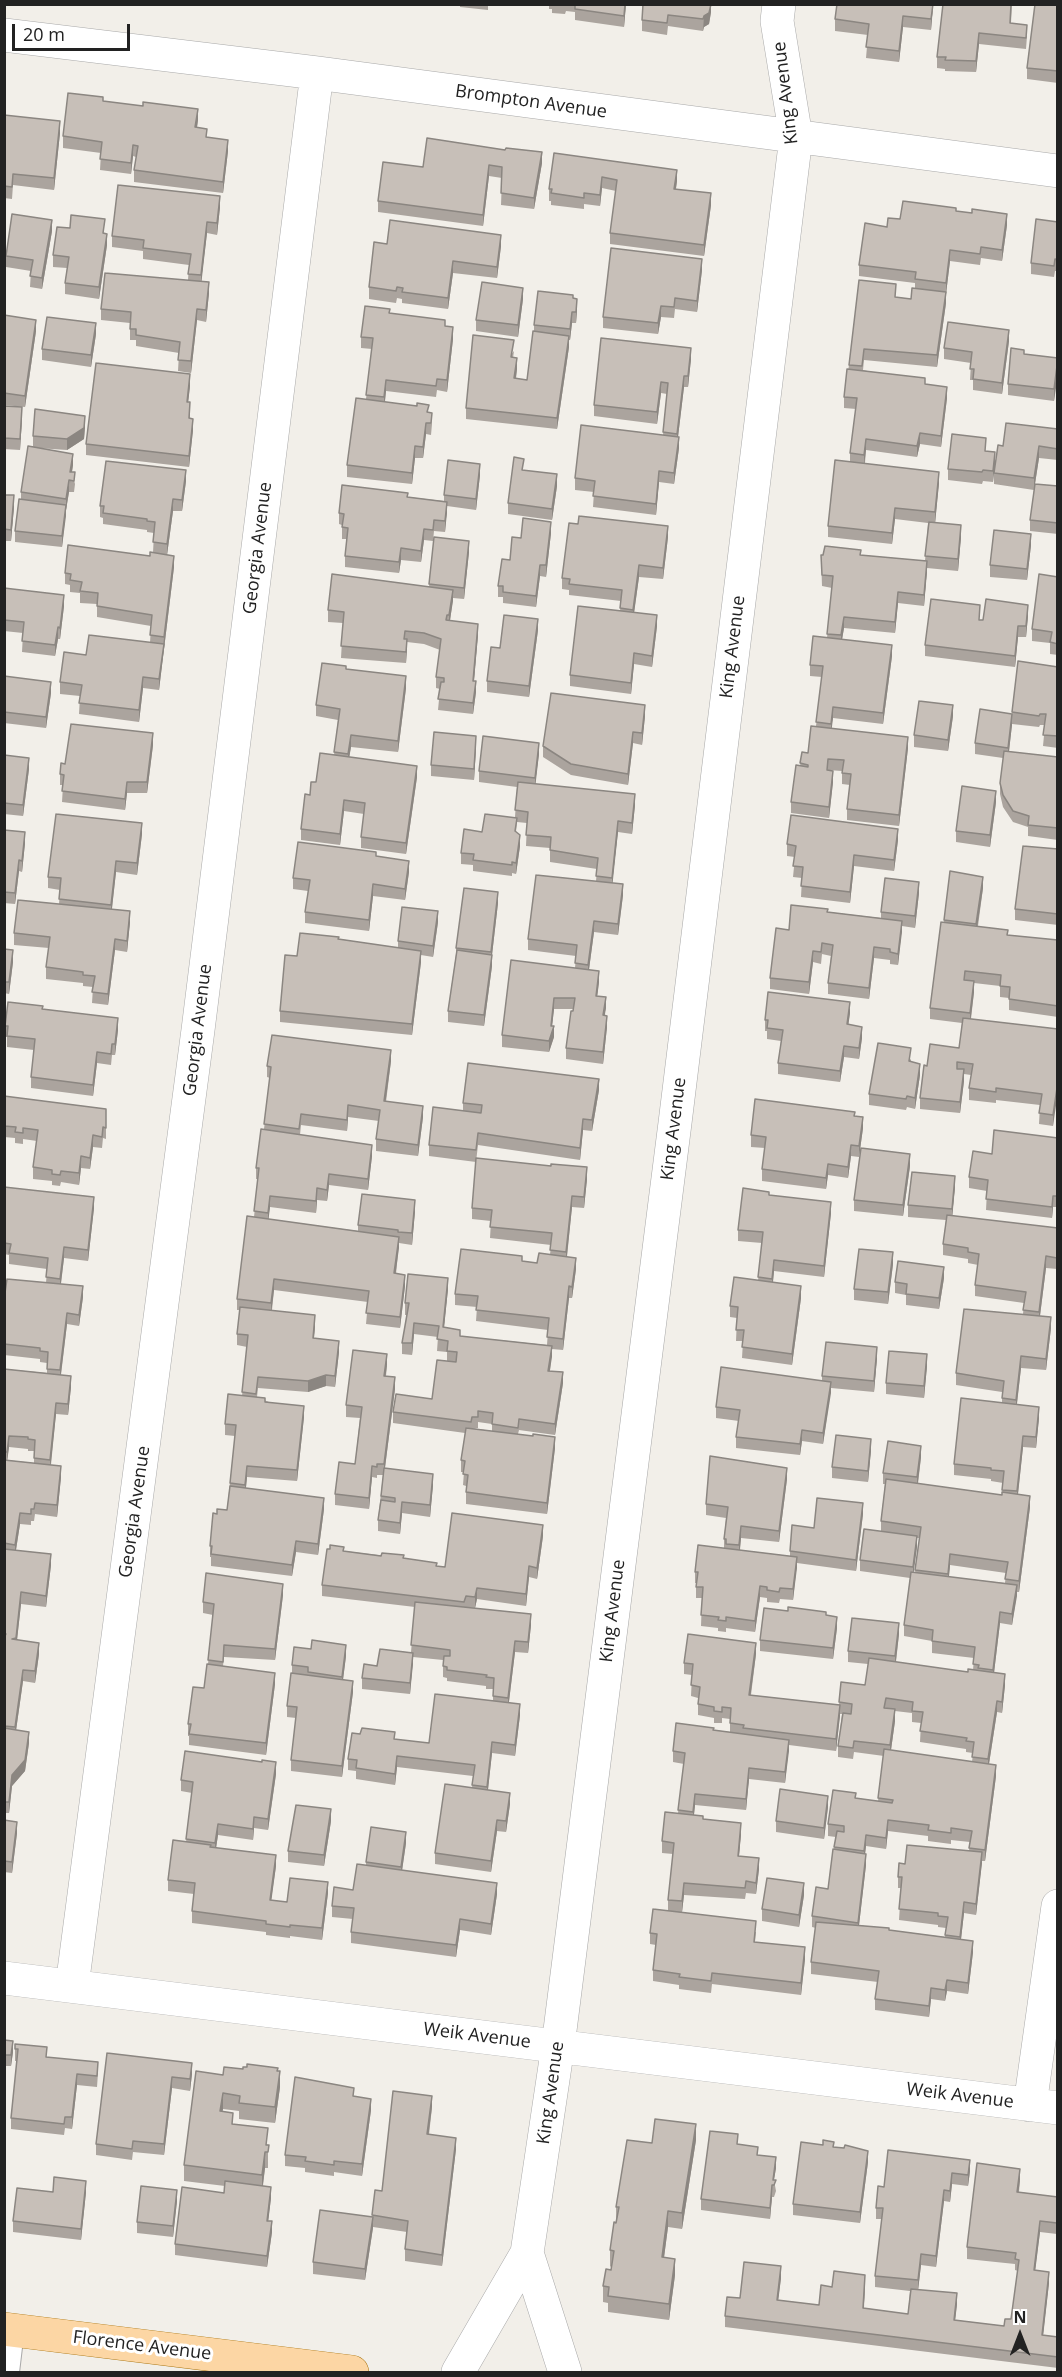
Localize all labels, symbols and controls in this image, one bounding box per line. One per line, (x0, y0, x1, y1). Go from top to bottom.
scale bar (15, 12, 134, 50)
text: 20 m (23, 22, 65, 46)
street label: King Avenue (769, 40, 803, 146)
street label: Brompton Avenue (454, 81, 608, 123)
street label: Georgia Avenue (239, 481, 277, 615)
street label: King Avenue (716, 594, 750, 700)
street label: Georgia Avenue (179, 963, 217, 1097)
street label: King Avenue (657, 1076, 691, 1182)
street label: Georgia Avenue (115, 1445, 155, 1579)
street label: King Avenue (596, 1558, 630, 1664)
street label: Weik Avenue (422, 2019, 532, 2053)
street label: King Avenue (533, 2040, 569, 2146)
street label: Weik Avenue (905, 2079, 1015, 2113)
north arrow (990, 2305, 1050, 2365)
text: N (1013, 2306, 1027, 2328)
street label: Florence Avenue (72, 2327, 212, 2365)

